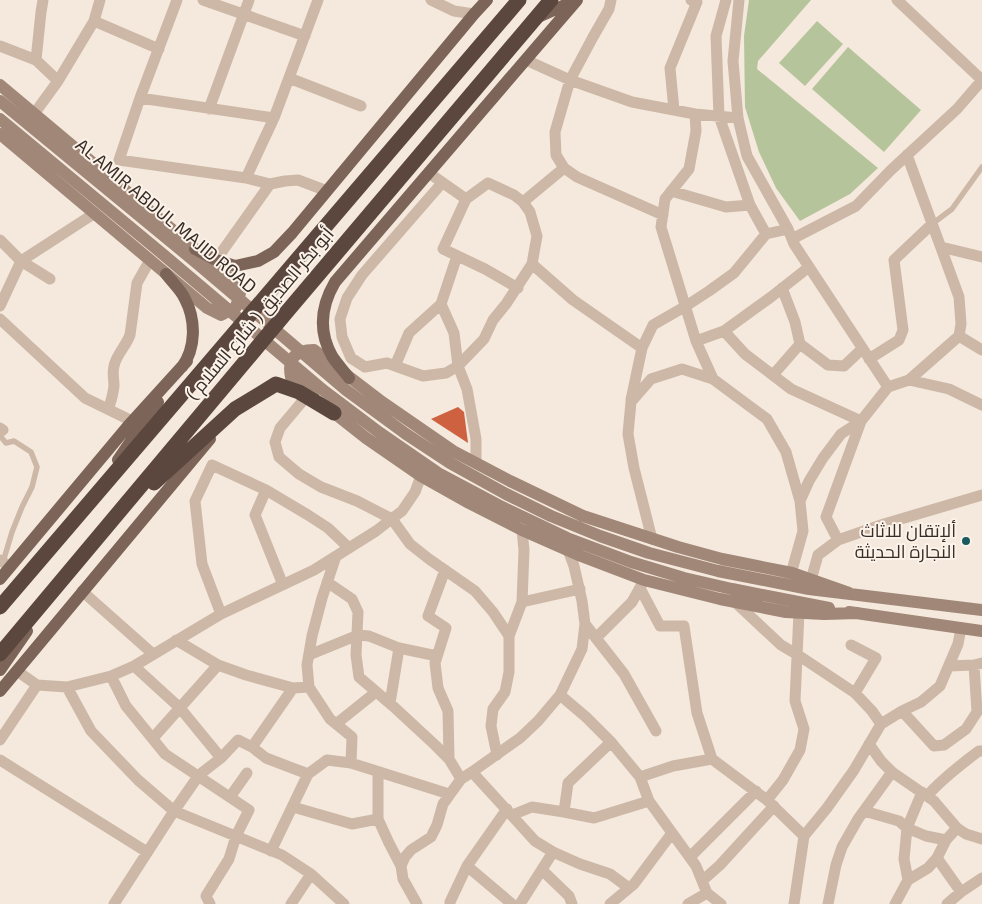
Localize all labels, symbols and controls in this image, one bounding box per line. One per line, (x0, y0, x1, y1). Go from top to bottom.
street label: AL AMIR ABDUL MAJID ROAD (72, 133, 261, 297)
street label: ( شارع السلام ) أبو بكر الصديق (181, 223, 339, 405)
place label: ألإتقان للاثاث النجارة الحديثة (855, 519, 956, 563)
marker: ألإتقان للاثاث النجارة الحديثة (960, 535, 972, 547)

